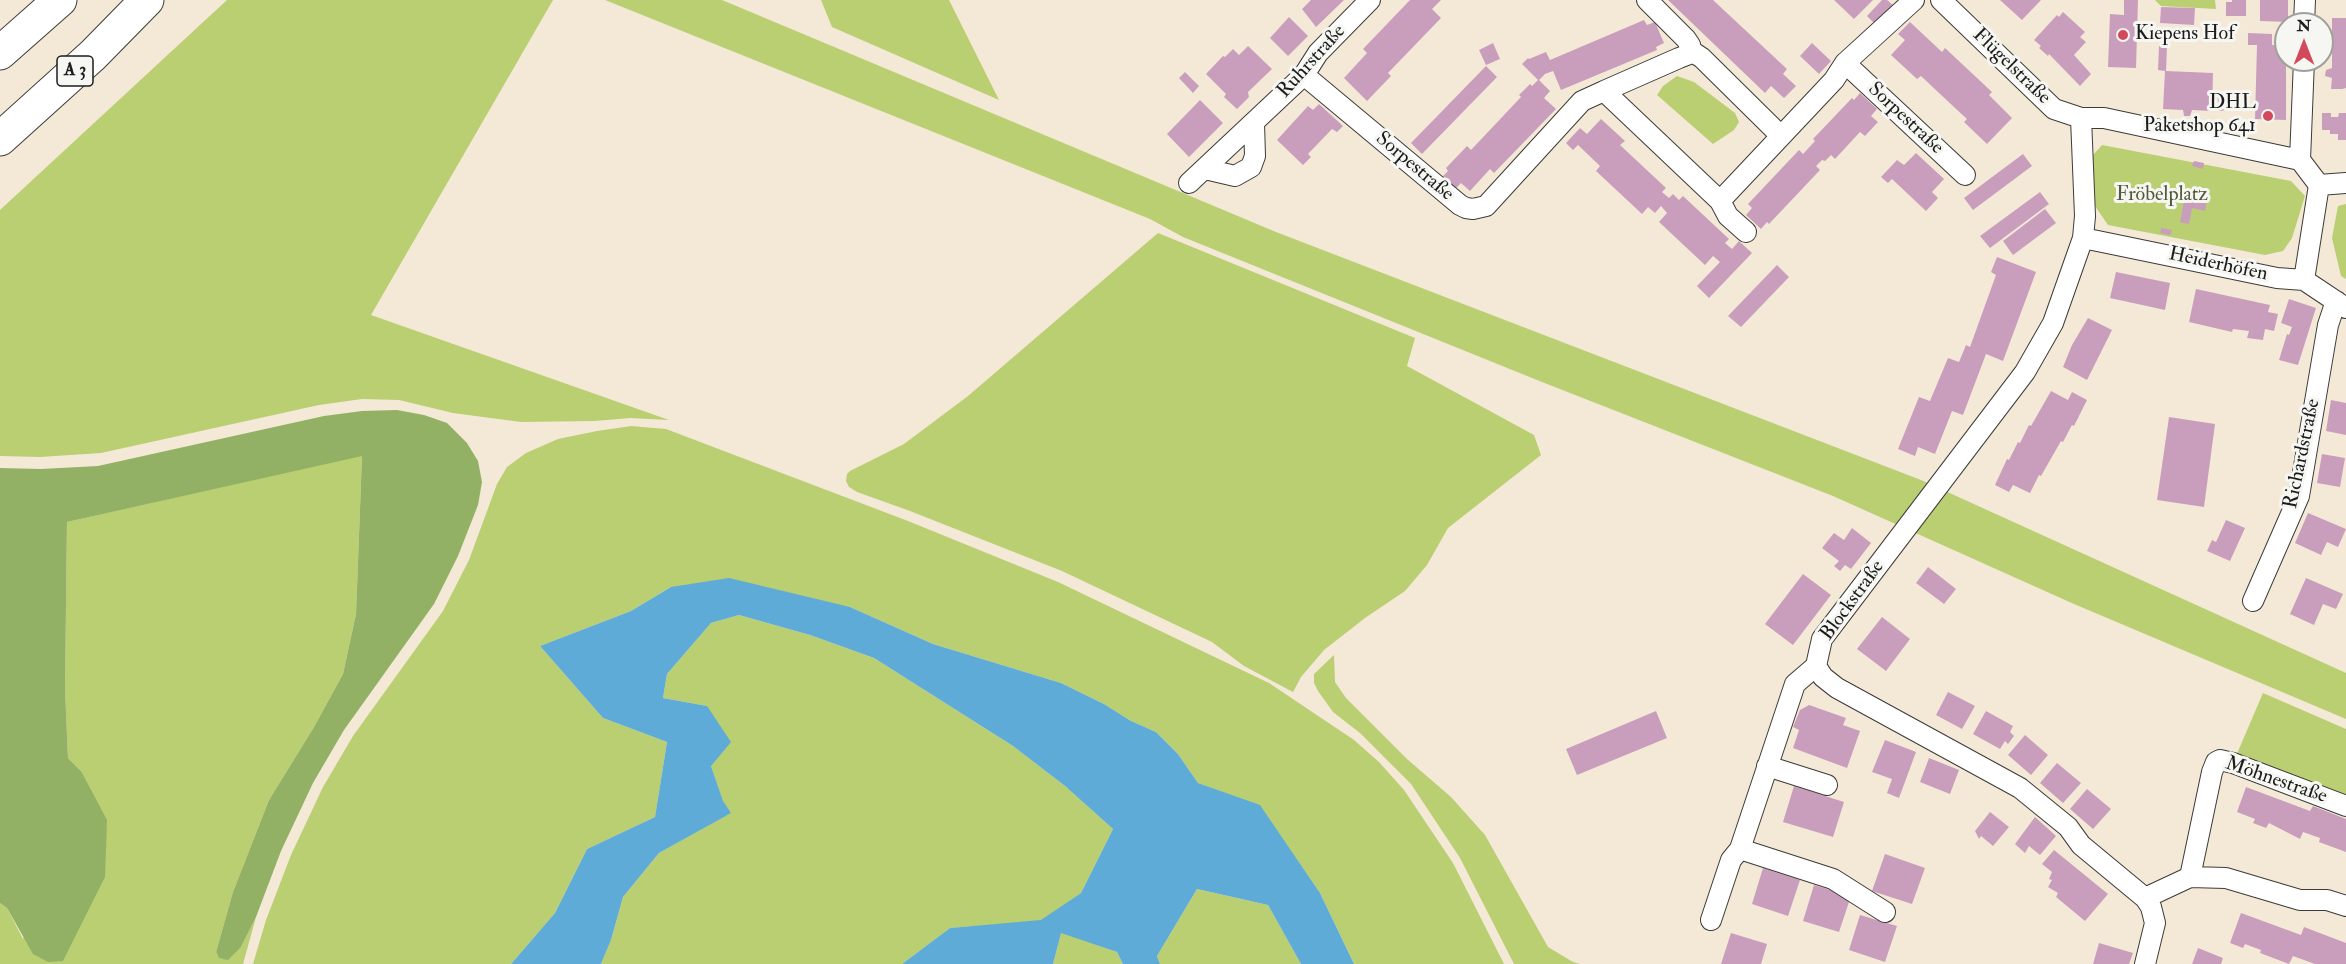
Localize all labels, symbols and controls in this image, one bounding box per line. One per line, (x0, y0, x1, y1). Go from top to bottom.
north arrow (2274, 12, 2334, 72)
text: N (2297, 16, 2311, 36)
street label: Ruhrstraße (1273, 20, 1351, 104)
place label: Kiepens Hof (2135, 23, 2235, 47)
street label: Flügelstraße (1967, 24, 2055, 110)
marker: Kiepens Hof (2116, 28, 2130, 42)
road number: A 3 (57, 56, 93, 86)
street label: Sorpestraße (1862, 78, 1948, 160)
place label: DHL Paketshop 641 (2143, 92, 2256, 139)
marker: DHL Paketshop 641 (2261, 109, 2275, 123)
street label: Sorpestraße (1370, 127, 1458, 207)
park label: Fröbelplatz (2116, 184, 2208, 208)
street label: Heiderhöfen (2166, 243, 2270, 287)
street label: Richardstraße (2280, 397, 2326, 511)
street label: Blockstraße (1816, 556, 1890, 646)
street label: Möhnestraße (2222, 752, 2330, 810)

